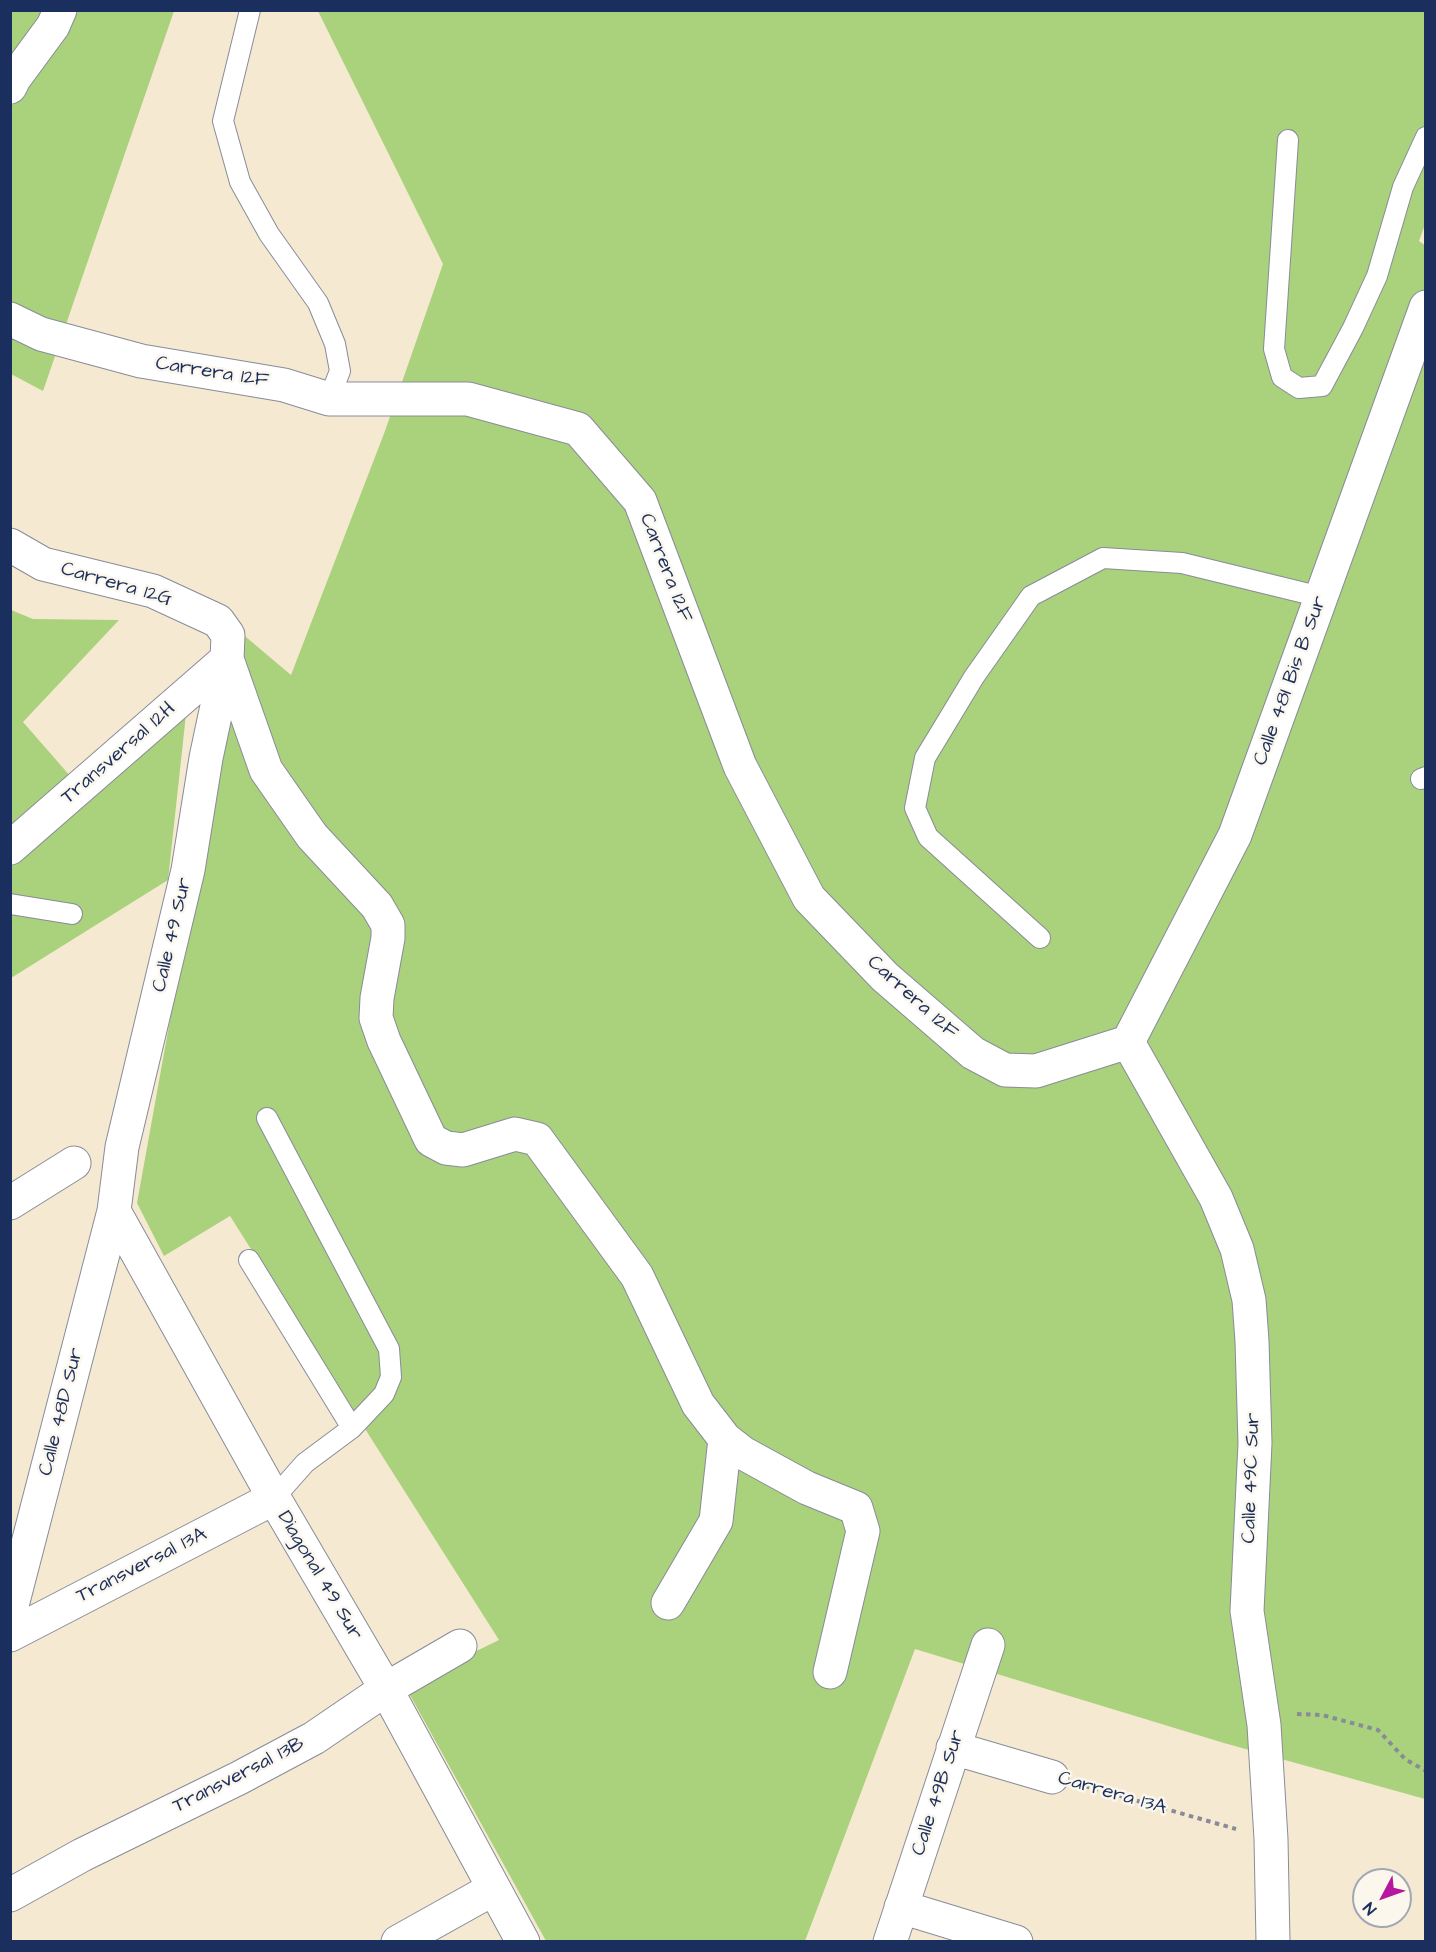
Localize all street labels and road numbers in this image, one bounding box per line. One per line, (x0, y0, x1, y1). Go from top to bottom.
street label: Carrera 12F (154, 352, 270, 394)
street label: Carrera 12F (633, 510, 697, 626)
street label: Carrera 12G (58, 558, 174, 612)
street label: Calle 48I Bis B Sur (1249, 593, 1333, 769)
street label: Transversal 12H (57, 698, 181, 810)
street label: Calle 49 Sur (148, 876, 198, 994)
street label: Carrera 12F (862, 951, 962, 1045)
street label: Calle 48D Sur (35, 1346, 89, 1478)
street label: Calle 49C Sur (1238, 1412, 1266, 1544)
street label: Diagonal 49 Sur (271, 1507, 367, 1645)
street label: Transversal 13A (73, 1523, 211, 1609)
street label: Calle 49B Sur (907, 1727, 971, 1859)
street label: Transversal 13B (169, 1733, 309, 1819)
street label: Carrera 13A (1055, 1767, 1169, 1821)

